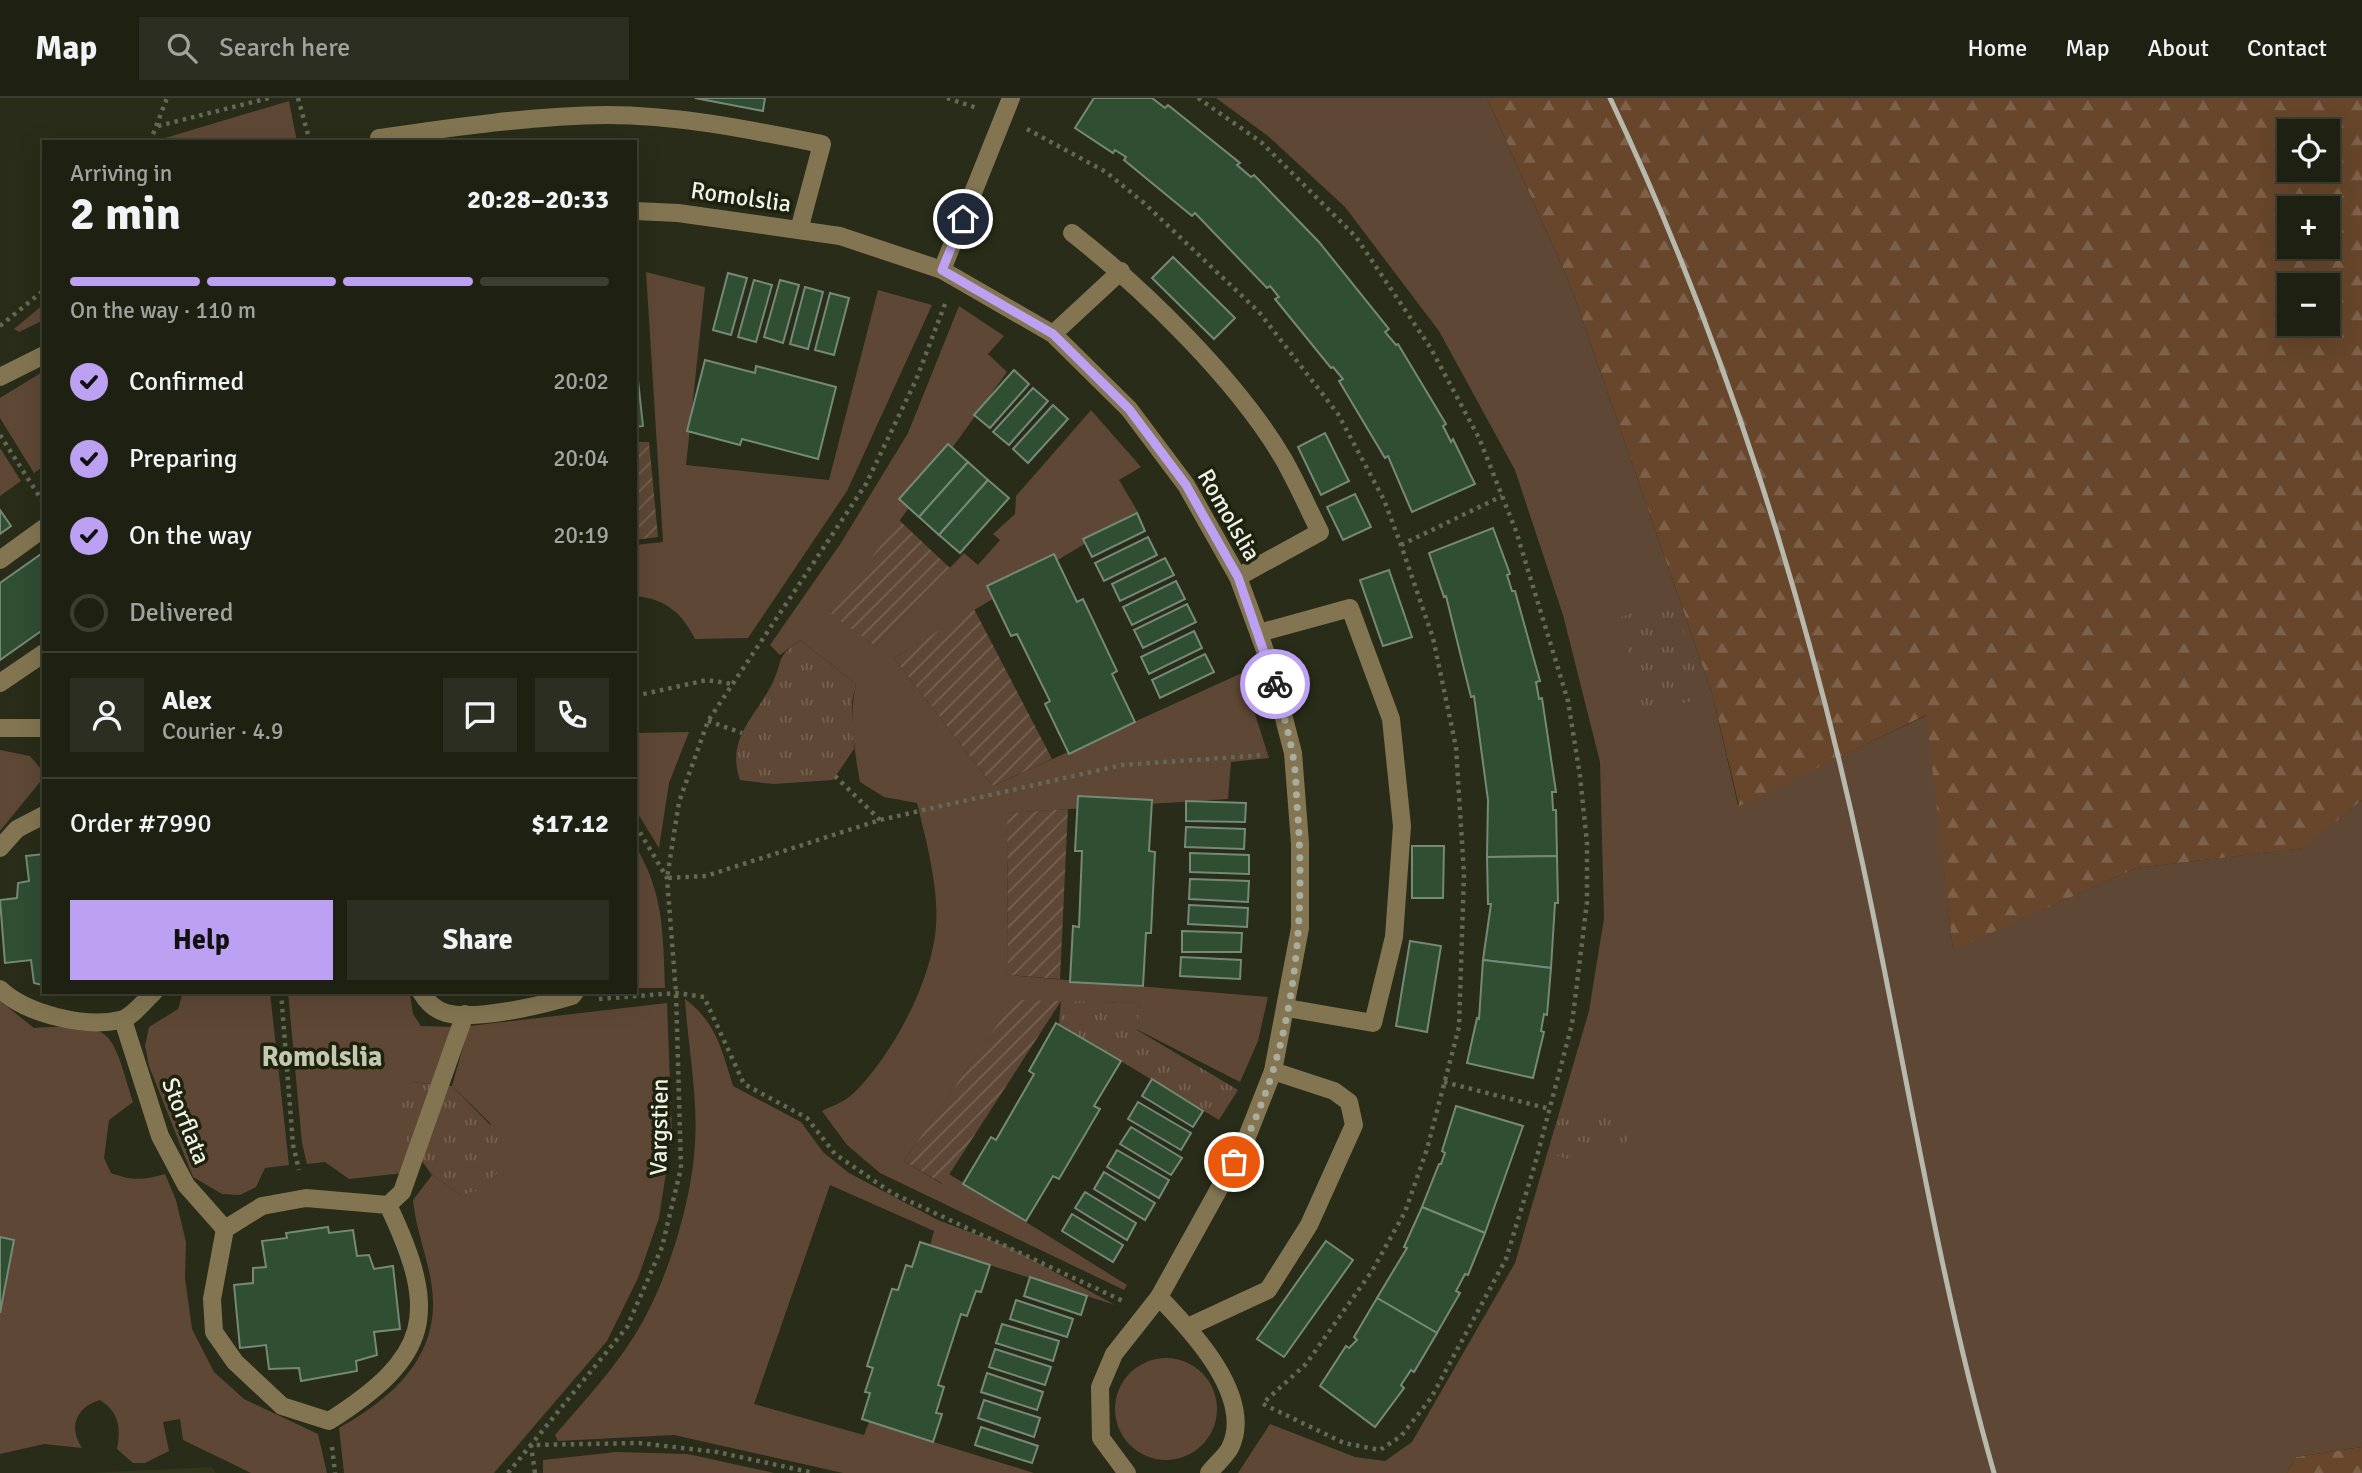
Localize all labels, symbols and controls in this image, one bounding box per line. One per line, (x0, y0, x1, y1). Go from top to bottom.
search box (139, 17, 629, 80)
text: Map (35, 28, 97, 69)
icon: search (163, 29, 201, 67)
text: Search here (219, 32, 350, 64)
text: Home (1967, 33, 2027, 63)
text: Map (2065, 33, 2110, 63)
text: About (2148, 33, 2209, 63)
text: Contact (2247, 33, 2327, 63)
map controls (2277, 119, 2340, 336)
button: locate (2277, 119, 2340, 182)
text: Arriving in (70, 159, 172, 188)
street label: Romolslia (689, 175, 793, 219)
text: 20:28–20:33 (467, 184, 609, 216)
text: 2 min (70, 186, 181, 242)
pin (933, 189, 993, 249)
button: + (2277, 196, 2340, 259)
icon: home (944, 200, 982, 238)
button: − (2277, 273, 2340, 336)
text: On the way · 110 m (70, 296, 256, 325)
icon: check (70, 363, 108, 401)
text: Confirmed (129, 366, 244, 398)
text: 20:02 (553, 367, 609, 396)
icon: check (70, 440, 108, 478)
text: Preparing (129, 443, 237, 475)
text: 20:04 (553, 444, 609, 473)
street label: Romolslia (1191, 464, 1267, 566)
icon: check (70, 517, 108, 555)
text: On the way (129, 520, 252, 552)
text: 20:19 (553, 521, 609, 550)
text: Delivered (129, 597, 234, 629)
courier (1240, 649, 1310, 719)
icon: bike (1256, 665, 1294, 703)
button: person (70, 678, 144, 752)
button: chat (443, 678, 517, 752)
button: phone (535, 678, 609, 752)
text: Alex (162, 685, 212, 717)
text: Courier · 4.9 (162, 717, 283, 746)
text: Order #7990 (70, 808, 211, 840)
text: $17.12 (531, 808, 609, 840)
button: Help (70, 900, 333, 980)
button: Share (347, 900, 609, 980)
district label: Romolslia (262, 1040, 382, 1074)
street label: Storflata (155, 1073, 217, 1169)
street label: Vargstien (643, 1078, 675, 1176)
pin (1204, 1132, 1264, 1192)
icon: bag (1215, 1143, 1253, 1181)

